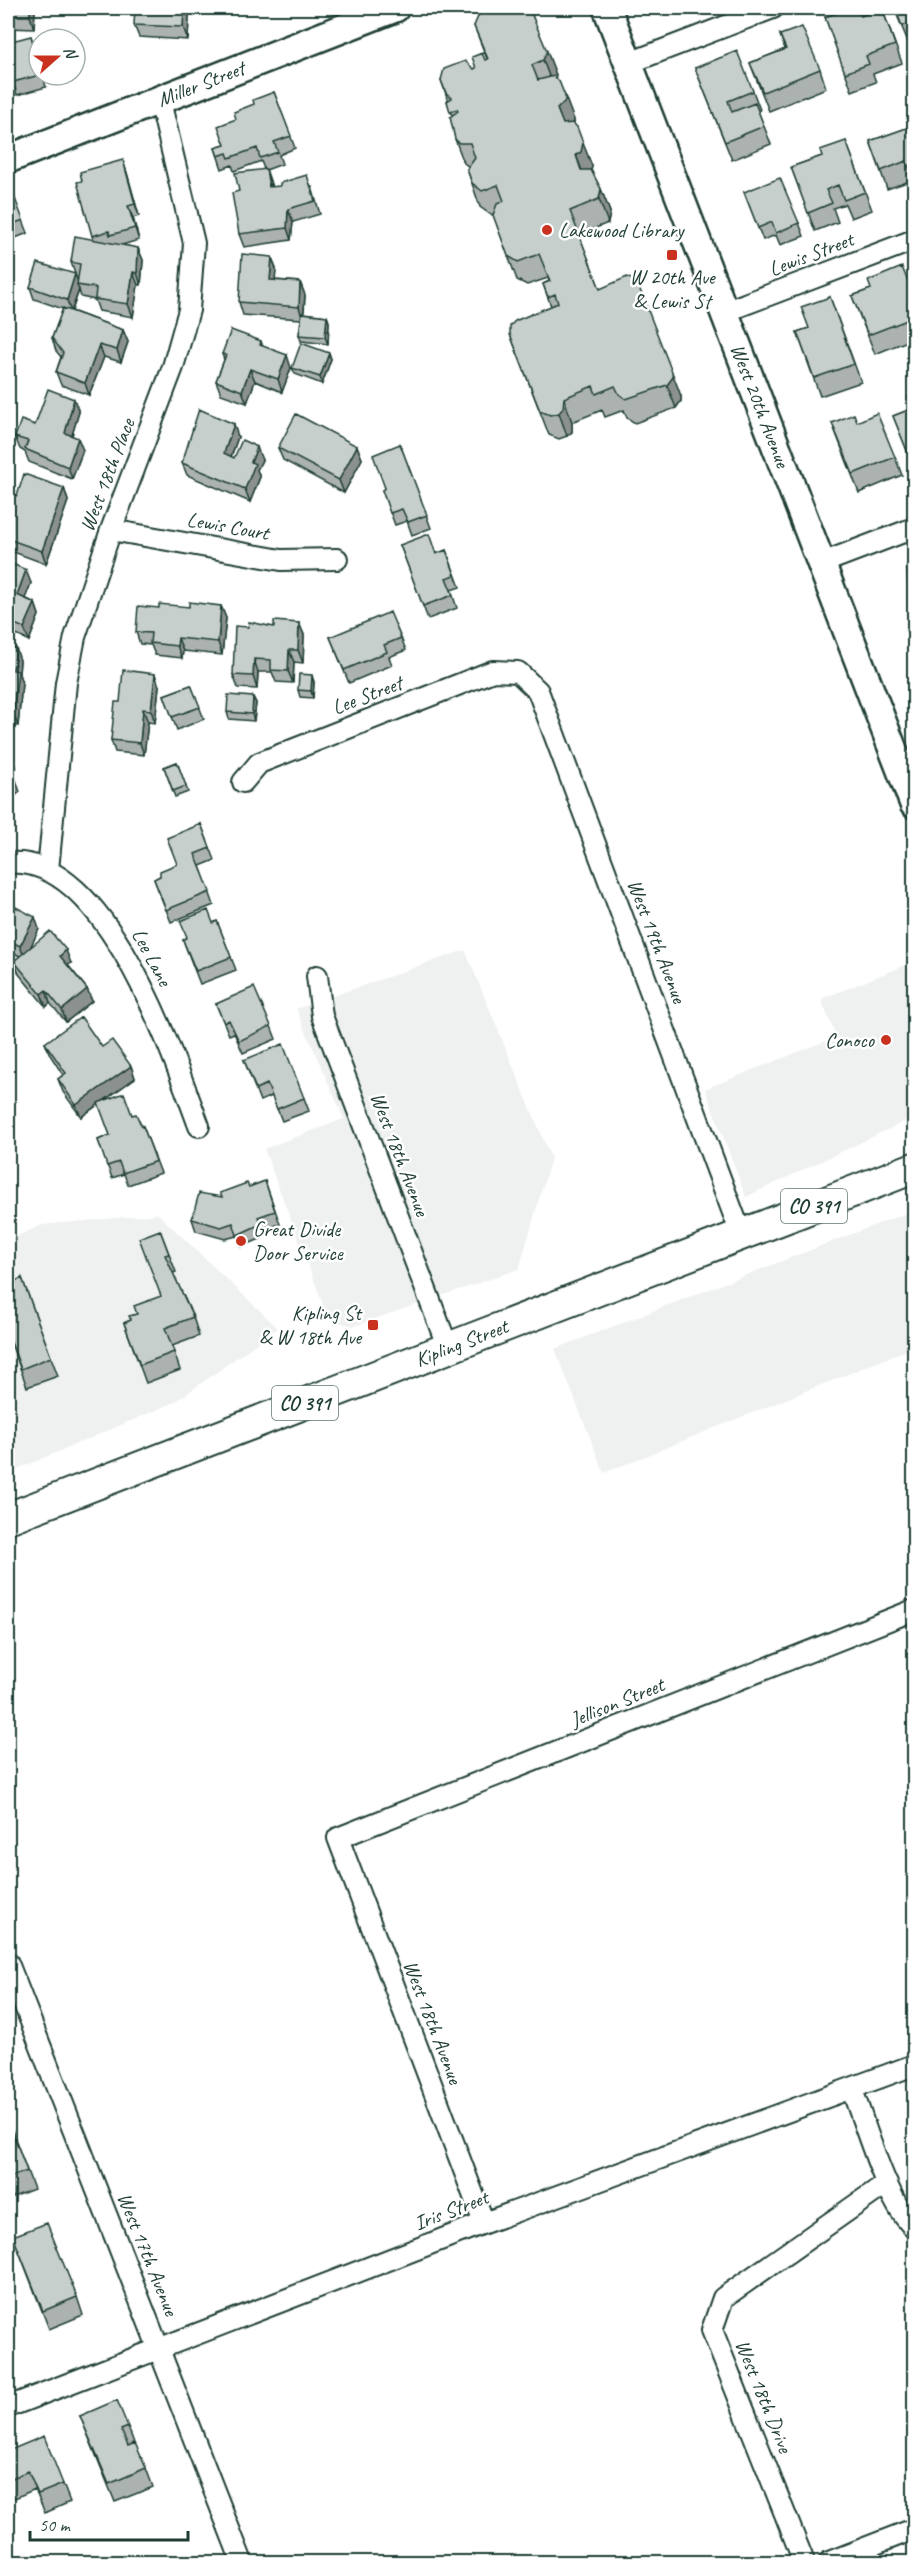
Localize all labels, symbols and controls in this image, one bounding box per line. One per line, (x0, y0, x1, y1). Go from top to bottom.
north arrow (27, 27, 87, 87)
text: N (59, 44, 82, 63)
street label: Miller Street (153, 54, 251, 113)
place label: Lakewood Library (559, 217, 685, 243)
marker: Lakewood Library (540, 223, 554, 237)
street label: Lewis Street (765, 225, 859, 282)
marker: W 20th Ave & Lewis St (665, 248, 679, 262)
place label: W 20th Ave & Lewis St (630, 264, 717, 314)
street label: West 20th Avenue (725, 340, 796, 472)
street label: West 18th Place (74, 414, 141, 535)
street label: Lewis Court (185, 506, 273, 546)
street label: Lee Street (328, 669, 409, 720)
street label: West 19th Avenue (622, 876, 693, 1008)
street label: Lee Lane (126, 924, 179, 992)
place label: Conoco (825, 1027, 876, 1053)
marker: Conoco (879, 1033, 893, 1047)
street label: West 18th Avenue (365, 1089, 436, 1221)
road number: CO 391 (781, 1189, 847, 1223)
place label: Great Divide Door Service (253, 1216, 344, 1266)
marker: Great Divide Door Service (234, 1234, 248, 1248)
place label: Kipling St & W 18th Ave (259, 1300, 363, 1350)
street label: Kipling Street (411, 1312, 513, 1373)
marker: Kipling St & W 18th Ave (366, 1318, 380, 1332)
road number: CO 391 (272, 1386, 338, 1420)
street label: Jellison Street (565, 1671, 670, 1733)
street label: West 18th Avenue (398, 1957, 469, 2089)
street label: Iris Street (410, 2183, 494, 2236)
street label: West 17th Avenue (112, 2189, 185, 2320)
street label: West 18th Drive (730, 2336, 799, 2457)
scale bar (30, 2504, 188, 2542)
text: 50 m (39, 2514, 72, 2536)

